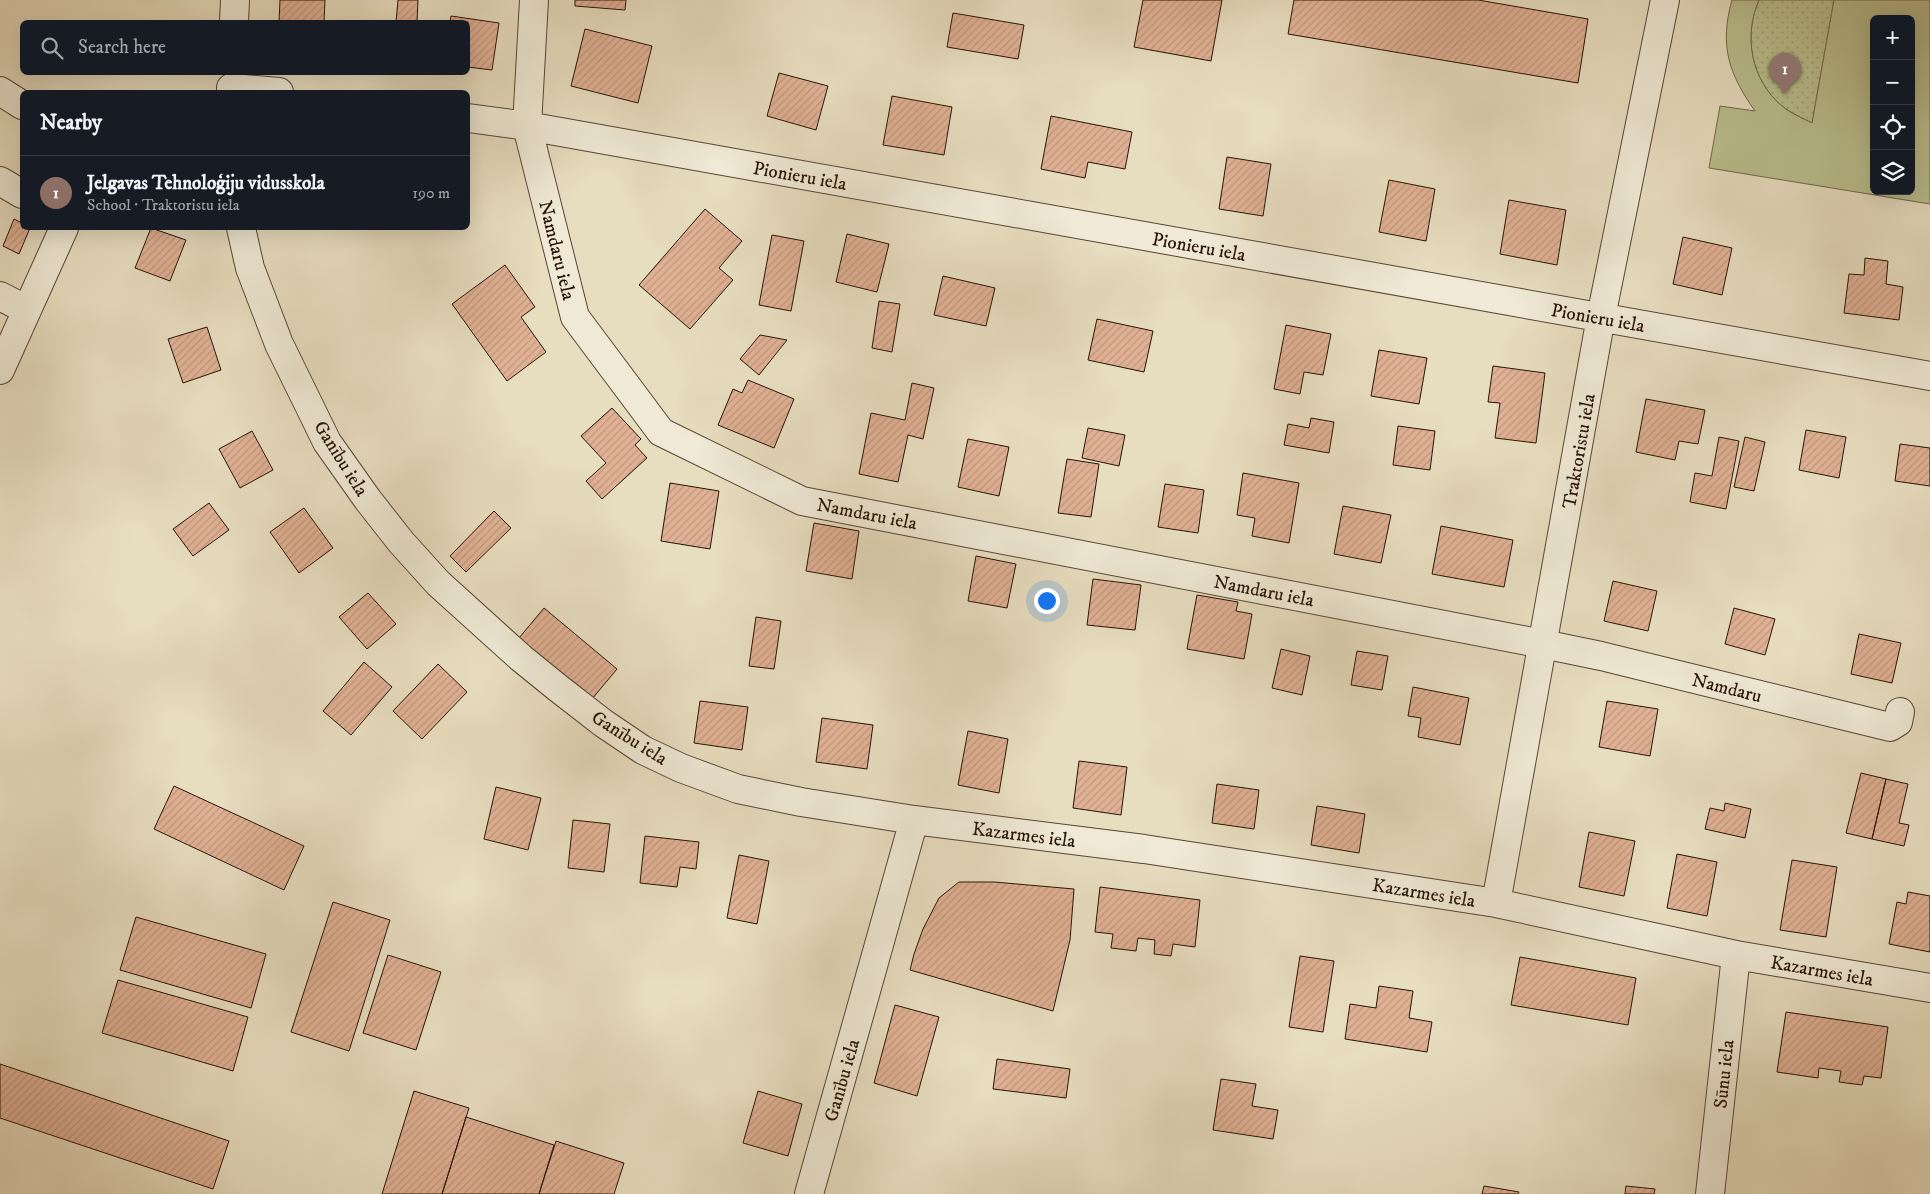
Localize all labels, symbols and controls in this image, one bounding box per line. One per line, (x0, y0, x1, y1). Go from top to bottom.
map controls (1870, 15, 1915, 195)
button: + (1870, 15, 1915, 60)
search box (20, 20, 470, 75)
icon: search (38, 34, 66, 62)
text: Search here (78, 36, 166, 59)
pin: 1 (1769, 53, 1801, 94)
button: − (1870, 60, 1915, 105)
button: locate (1870, 105, 1915, 150)
text: Nearby (40, 110, 102, 136)
button: layers (1870, 150, 1915, 195)
street label: Pionieru iela (751, 157, 848, 196)
text: Jelgavas Tehnoloģiju vidusskola (87, 172, 325, 195)
text: 1 (53, 183, 59, 203)
text: 190 m (412, 183, 450, 203)
text: School · Traktoristu iela (87, 195, 240, 215)
street label: Namdaru iela (533, 198, 580, 303)
street label: Pionieru iela (1150, 228, 1247, 267)
street label: Pionieru iela (1549, 299, 1646, 338)
street label: Traktoristu iela (1558, 392, 1601, 511)
street label: Ganību iela (308, 417, 373, 501)
street label: Namdaru iela (815, 493, 919, 535)
street label: Namdaru iela (1212, 570, 1316, 612)
your location (1034, 588, 1060, 614)
street label: Namdaru (1689, 669, 1764, 708)
street label: Ganību iela (587, 706, 671, 771)
street label: Kazarmes iela (971, 818, 1077, 853)
street label: Kazarmes iela (1371, 874, 1477, 913)
street label: Kazarmes iela (1769, 951, 1875, 992)
street label: Ganību iela (820, 1036, 865, 1124)
street label: Sūnu iela (1709, 1039, 1740, 1110)

